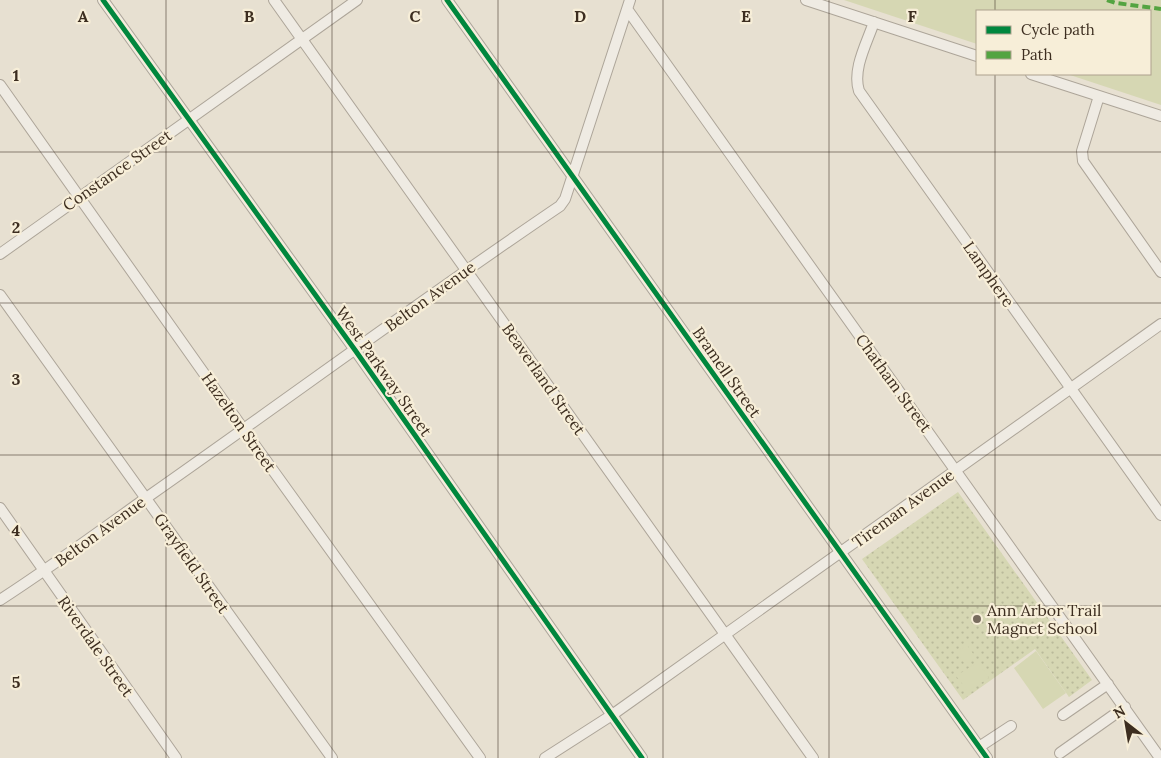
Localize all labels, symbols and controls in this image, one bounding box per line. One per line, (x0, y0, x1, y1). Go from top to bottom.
text: A (78, 6, 89, 26)
text: B (244, 6, 255, 26)
text: C (409, 6, 421, 26)
text: D (574, 6, 586, 26)
text: E (741, 6, 751, 26)
text: F (907, 6, 917, 26)
legend (976, 10, 1151, 75)
text: Cycle path (1021, 20, 1095, 39)
text: Path (1021, 45, 1052, 64)
text: 1 (13, 65, 19, 85)
street label: Constance Street (59, 124, 176, 215)
text: 2 (12, 217, 20, 237)
street label: Lamphere (959, 237, 1019, 311)
street label: Belton Avenue (381, 256, 479, 335)
street label: West Parkway Street (332, 302, 437, 440)
street label: Beaverland Street (498, 319, 590, 439)
street label: Bramell Street (688, 323, 766, 422)
street label: Chatham Street (852, 330, 937, 437)
text: 3 (12, 369, 21, 389)
street label: Hazelton Street (197, 369, 281, 476)
street label: Tireman Avenue (848, 464, 958, 552)
street label: Belton Avenue (51, 491, 149, 570)
street label: Grayfield Street (150, 509, 234, 618)
text: 4 (12, 520, 21, 540)
street label: Riverdale Street (54, 592, 139, 701)
place label: Ann Arbor Trail Magnet School (986, 600, 1101, 638)
marker: Ann Arbor Trail Magnet School (971, 613, 983, 625)
text: 5 (12, 672, 21, 692)
north arrow (1101, 698, 1151, 748)
text: N (1110, 701, 1129, 722)

